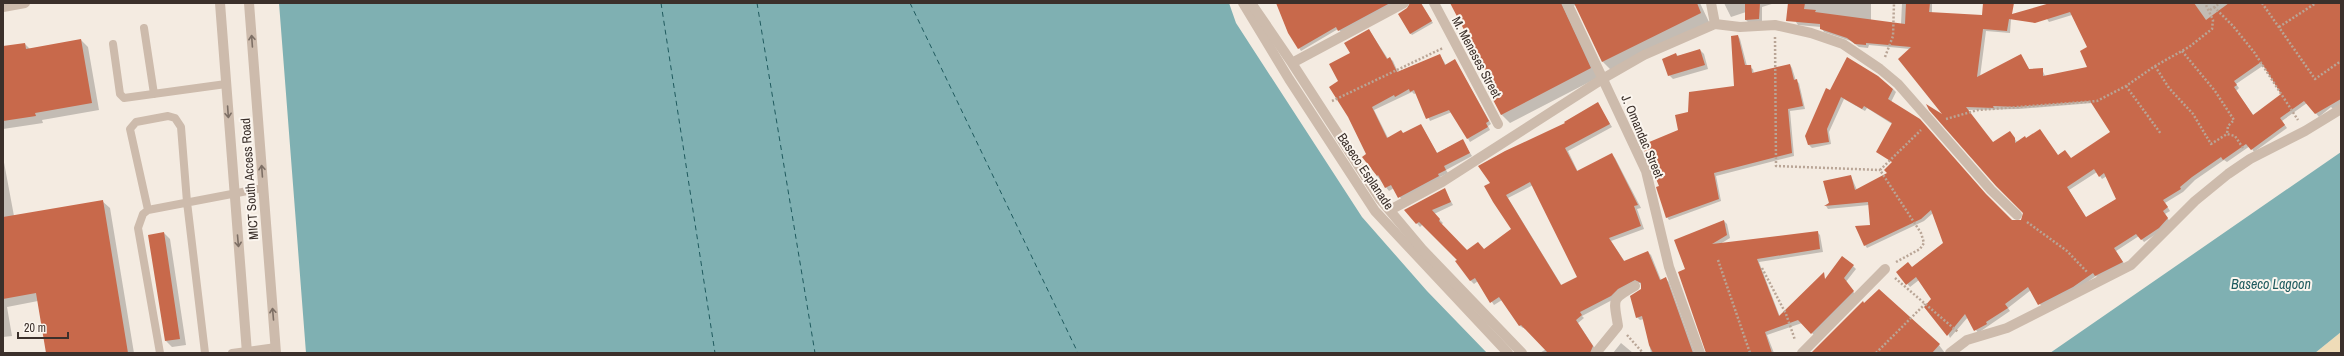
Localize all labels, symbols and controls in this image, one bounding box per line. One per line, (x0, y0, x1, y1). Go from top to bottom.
street label: M. Meneses Street (1448, 14, 1505, 101)
one-way arrow (248, 35, 255, 48)
street label: J. Omandac Street (1617, 92, 1668, 180)
one-way arrow (224, 105, 231, 118)
street label: MICT South Access Road (237, 118, 262, 240)
street label: Baseco Esplanade (1334, 130, 1398, 213)
one-way arrow (258, 165, 265, 178)
one-way arrow (234, 234, 241, 247)
water label: Baseco Lagoon (2231, 275, 2311, 293)
one-way arrow (270, 308, 277, 321)
scale bar (18, 314, 68, 340)
text: 20 m (24, 320, 46, 336)

